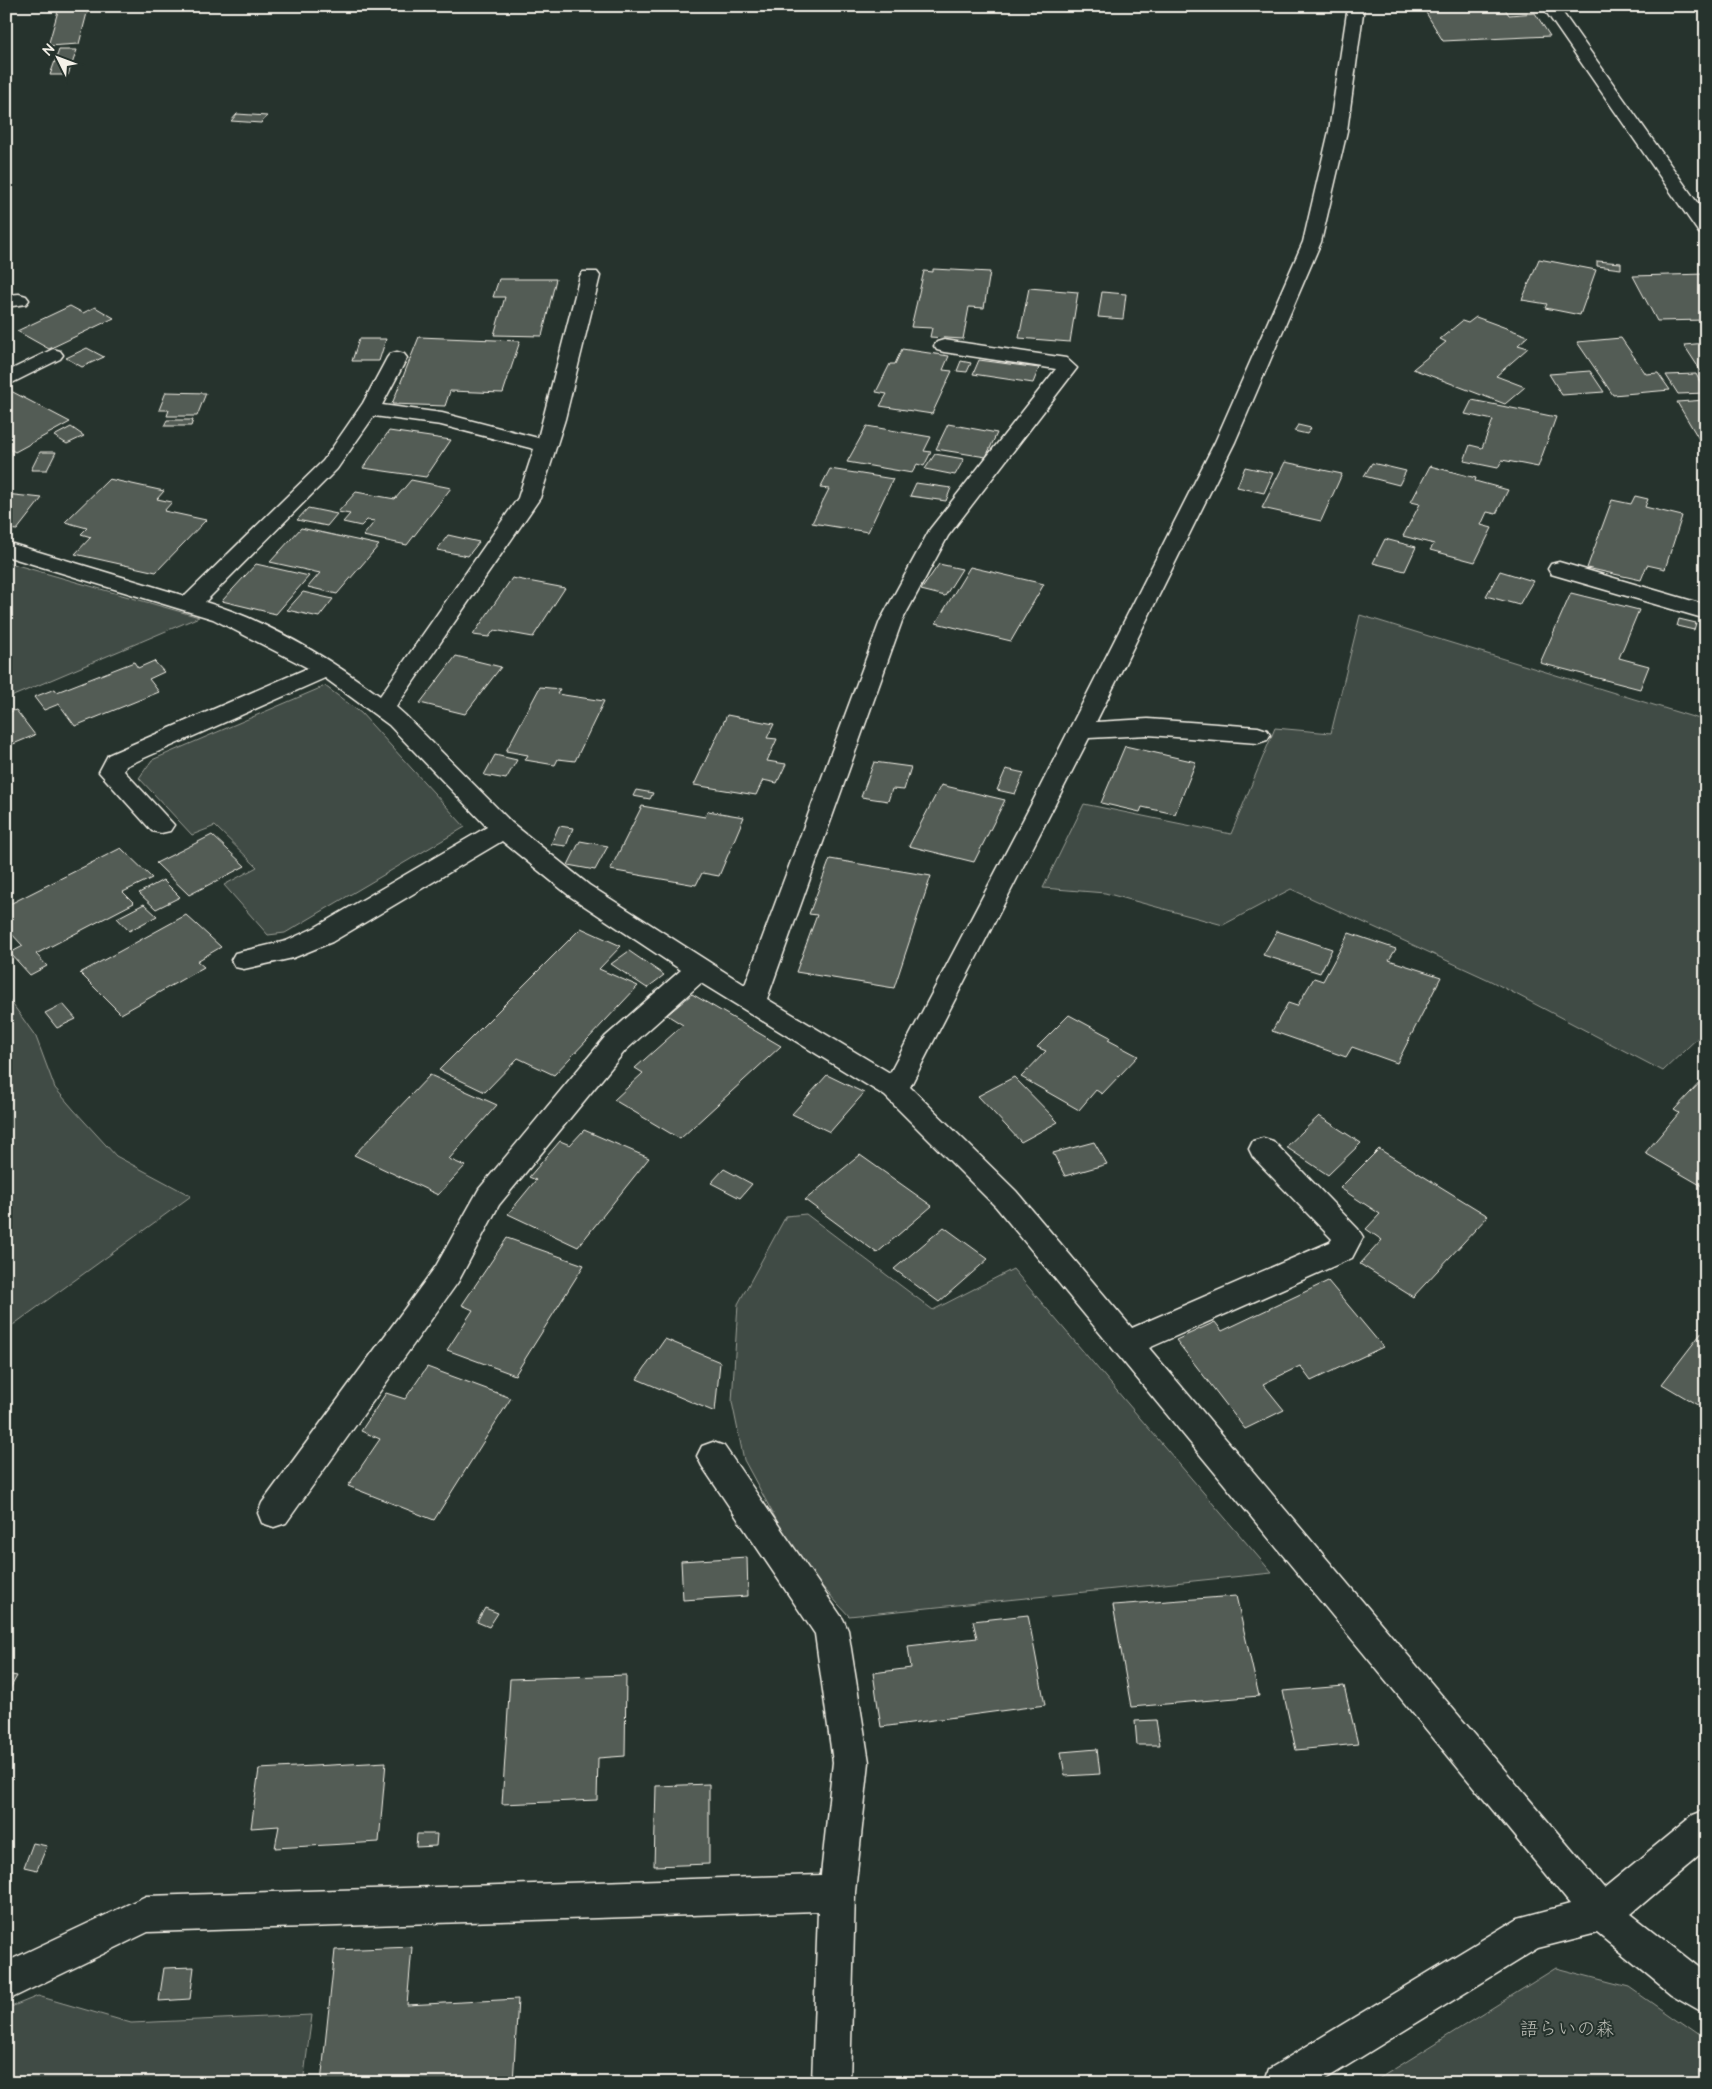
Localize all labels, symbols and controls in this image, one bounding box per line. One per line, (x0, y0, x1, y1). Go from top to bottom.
north arrow (32, 32, 82, 82)
text: N (39, 40, 60, 60)
park label: 語らいの森 (1519, 2016, 1615, 2043)

